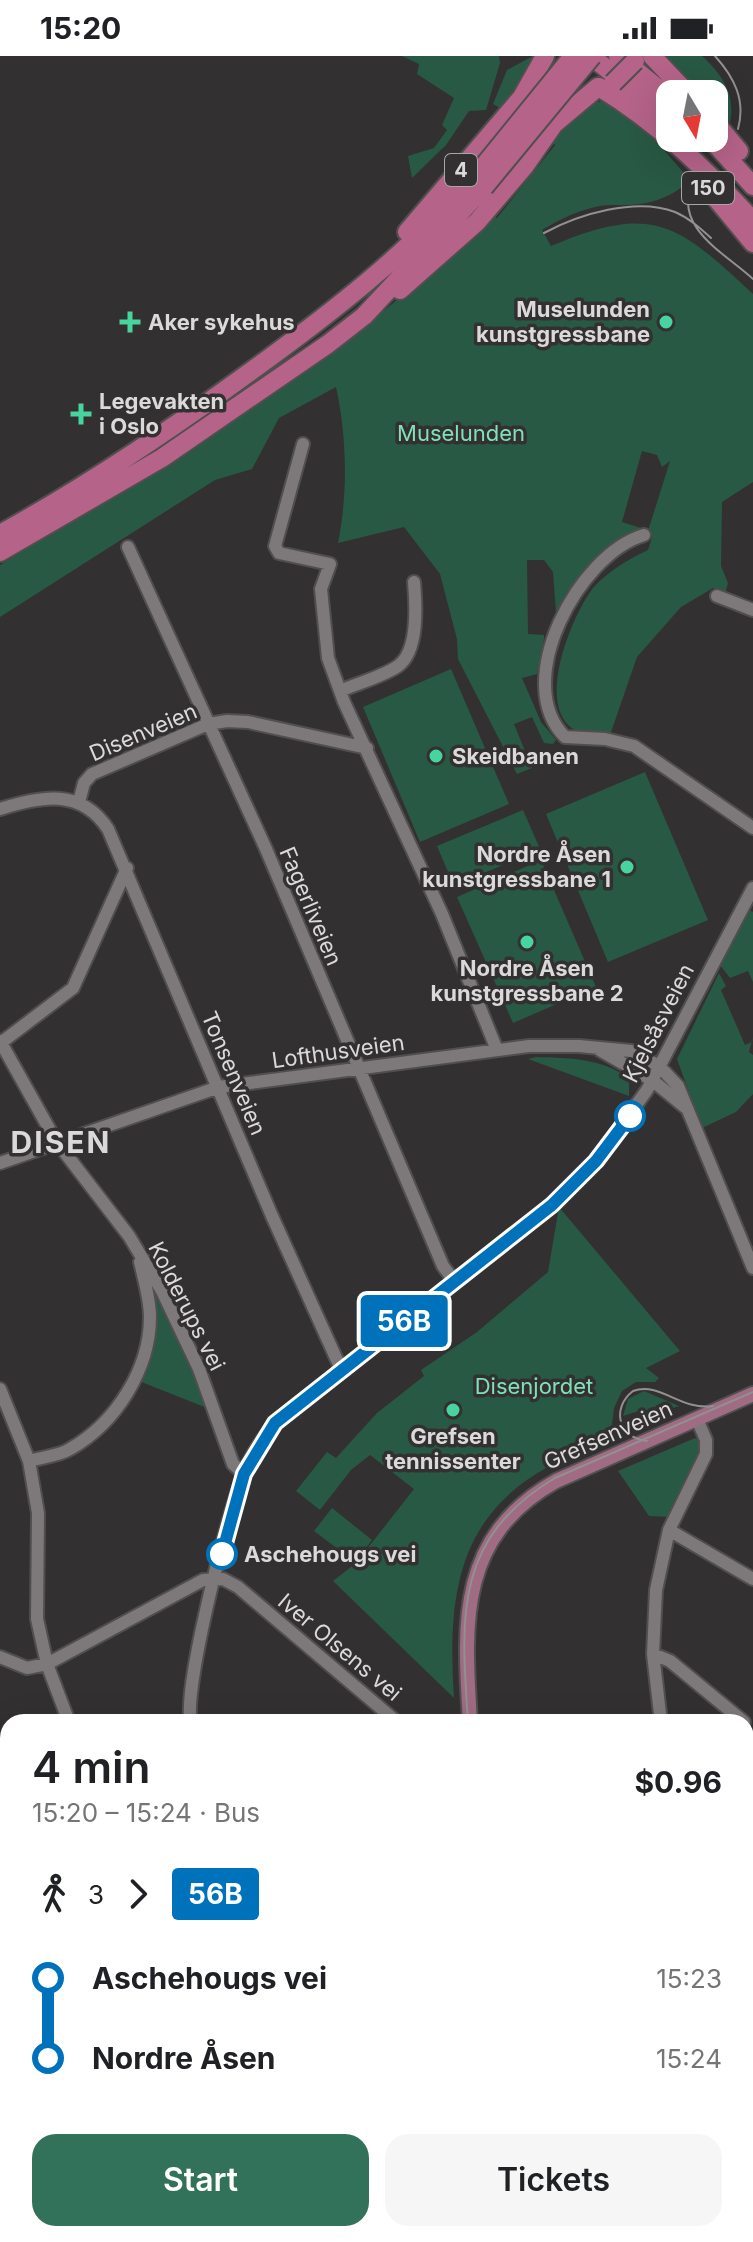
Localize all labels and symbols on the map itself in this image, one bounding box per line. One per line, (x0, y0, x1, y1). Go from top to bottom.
north arrow (656, 80, 728, 152)
road number: 4 (445, 154, 477, 186)
road number: 150 (682, 172, 734, 204)
place label: Muselunden kunstgressbane (476, 296, 650, 347)
place label: Aker sykehus (148, 309, 295, 335)
marker: Aker sykehus (119, 311, 141, 333)
marker: Muselunden kunstgressbane (657, 313, 675, 331)
place label: Legevakten i Oslo (99, 388, 224, 439)
marker: Legevakten i Oslo (70, 403, 92, 425)
park label: Muselunden (397, 420, 525, 446)
street label: Disenveien (85, 698, 201, 766)
place label: Skeidbanen (452, 743, 579, 769)
marker: Skeidbanen (427, 747, 445, 765)
place label: Nordre Åsen kunstgressbane 1 (422, 840, 611, 892)
street label: Fagerliveien (274, 843, 348, 969)
marker: Nordre Åsen kunstgressbane 1 (618, 858, 636, 876)
marker: Nordre Åsen kunstgressbane 2 (518, 933, 536, 951)
place label: Nordre Åsen kunstgressbane 2 (430, 954, 624, 1006)
street label: Kjelsåsveien (617, 959, 699, 1087)
street label: Tonsenveien (196, 1007, 272, 1139)
street label: Lofthusveien (270, 1029, 406, 1073)
unlabelled marker (615, 1101, 645, 1131)
district label: DISEN (11, 1124, 111, 1160)
street label: Kolderups vei (143, 1237, 231, 1375)
line badge: 56B (358, 1295, 450, 1347)
park label: Disenjordet (475, 1373, 593, 1399)
street label: Grefsenveien (540, 1395, 676, 1475)
marker: Grefsen tennissenter (444, 1401, 462, 1419)
place label: Grefsen tennissenter (385, 1423, 521, 1474)
marker: Aschehougs vei (207, 1539, 237, 1569)
place label: Aschehougs vei (244, 1541, 416, 1567)
street label: Iver Olsens vei (273, 1588, 407, 1706)

